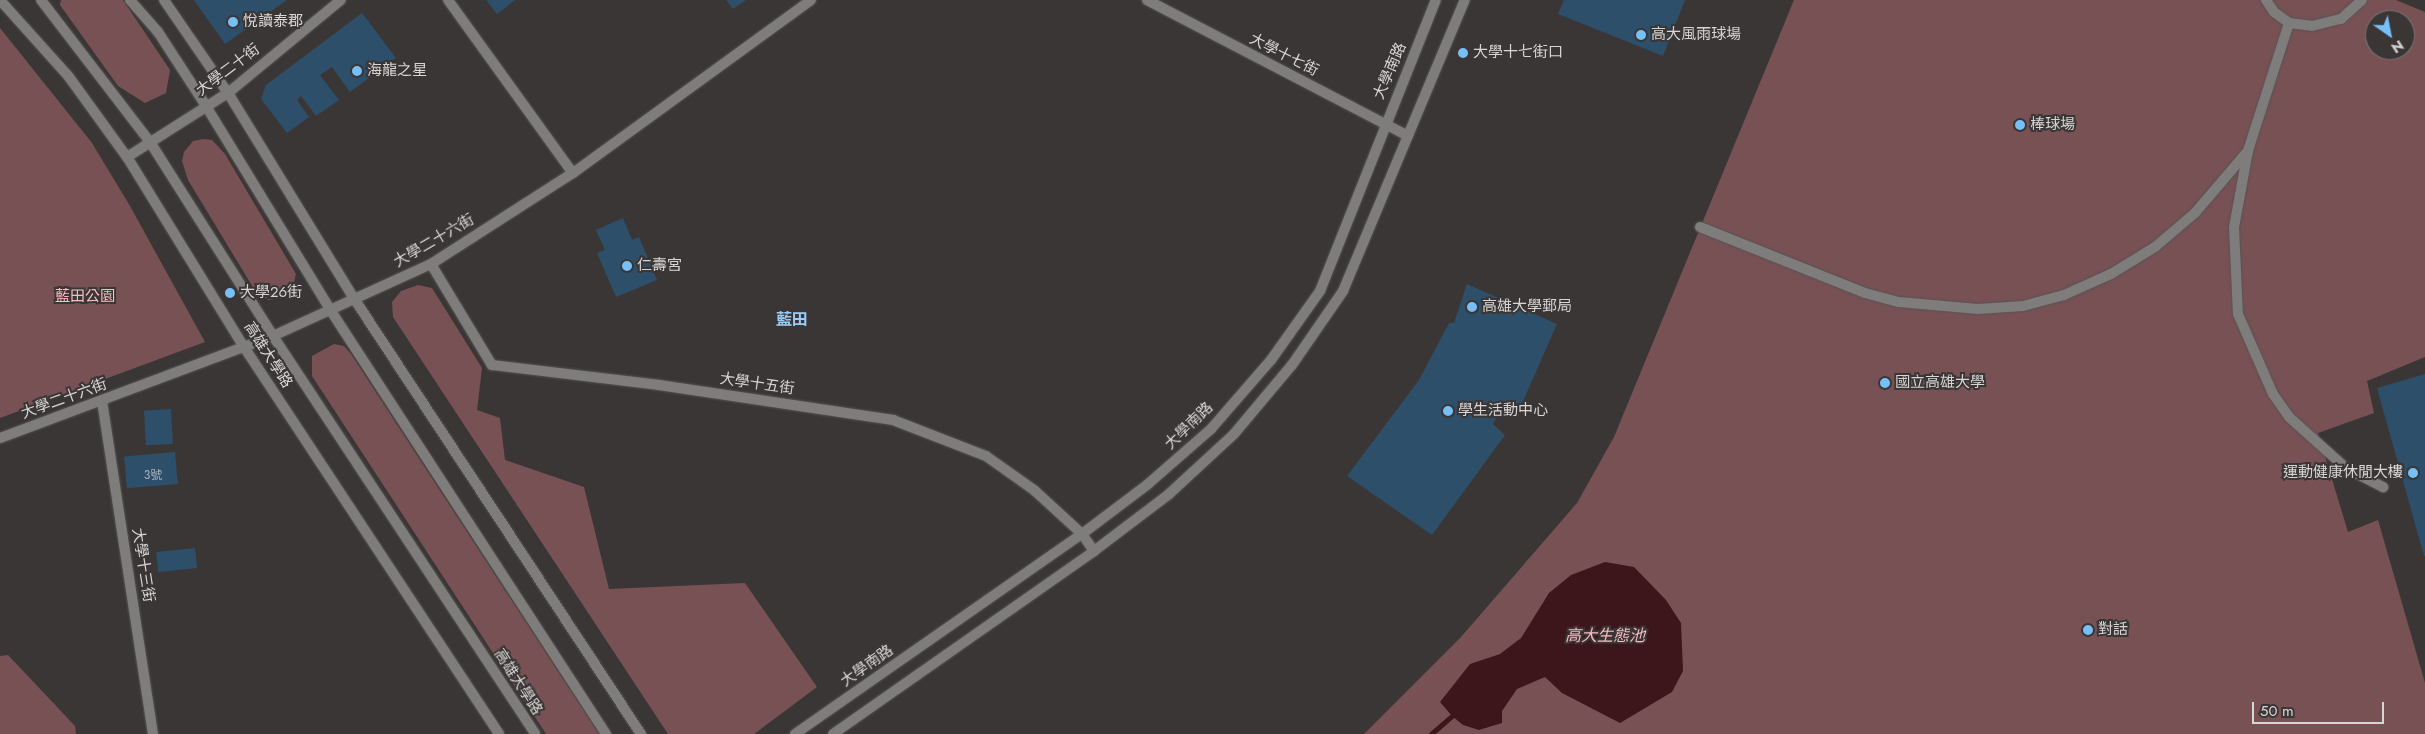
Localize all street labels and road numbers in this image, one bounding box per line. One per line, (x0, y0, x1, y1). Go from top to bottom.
street label: 大學十七街 (1247, 30, 1321, 80)
street label: 大學二十街 (193, 40, 263, 100)
street label: 大學南路 (1370, 40, 1410, 102)
street label: 大學二十六街 (391, 211, 477, 271)
street label: 高雄大學路 (240, 319, 296, 391)
street label: 大學十五街 (719, 370, 795, 398)
street label: 大學二十六街 (19, 375, 109, 423)
street label: 大學南路 (1161, 399, 1217, 453)
street label: 大學十三街 (128, 527, 158, 603)
street label: 大學南路 (837, 641, 897, 691)
street label: 高雄大學路 (490, 646, 546, 718)

